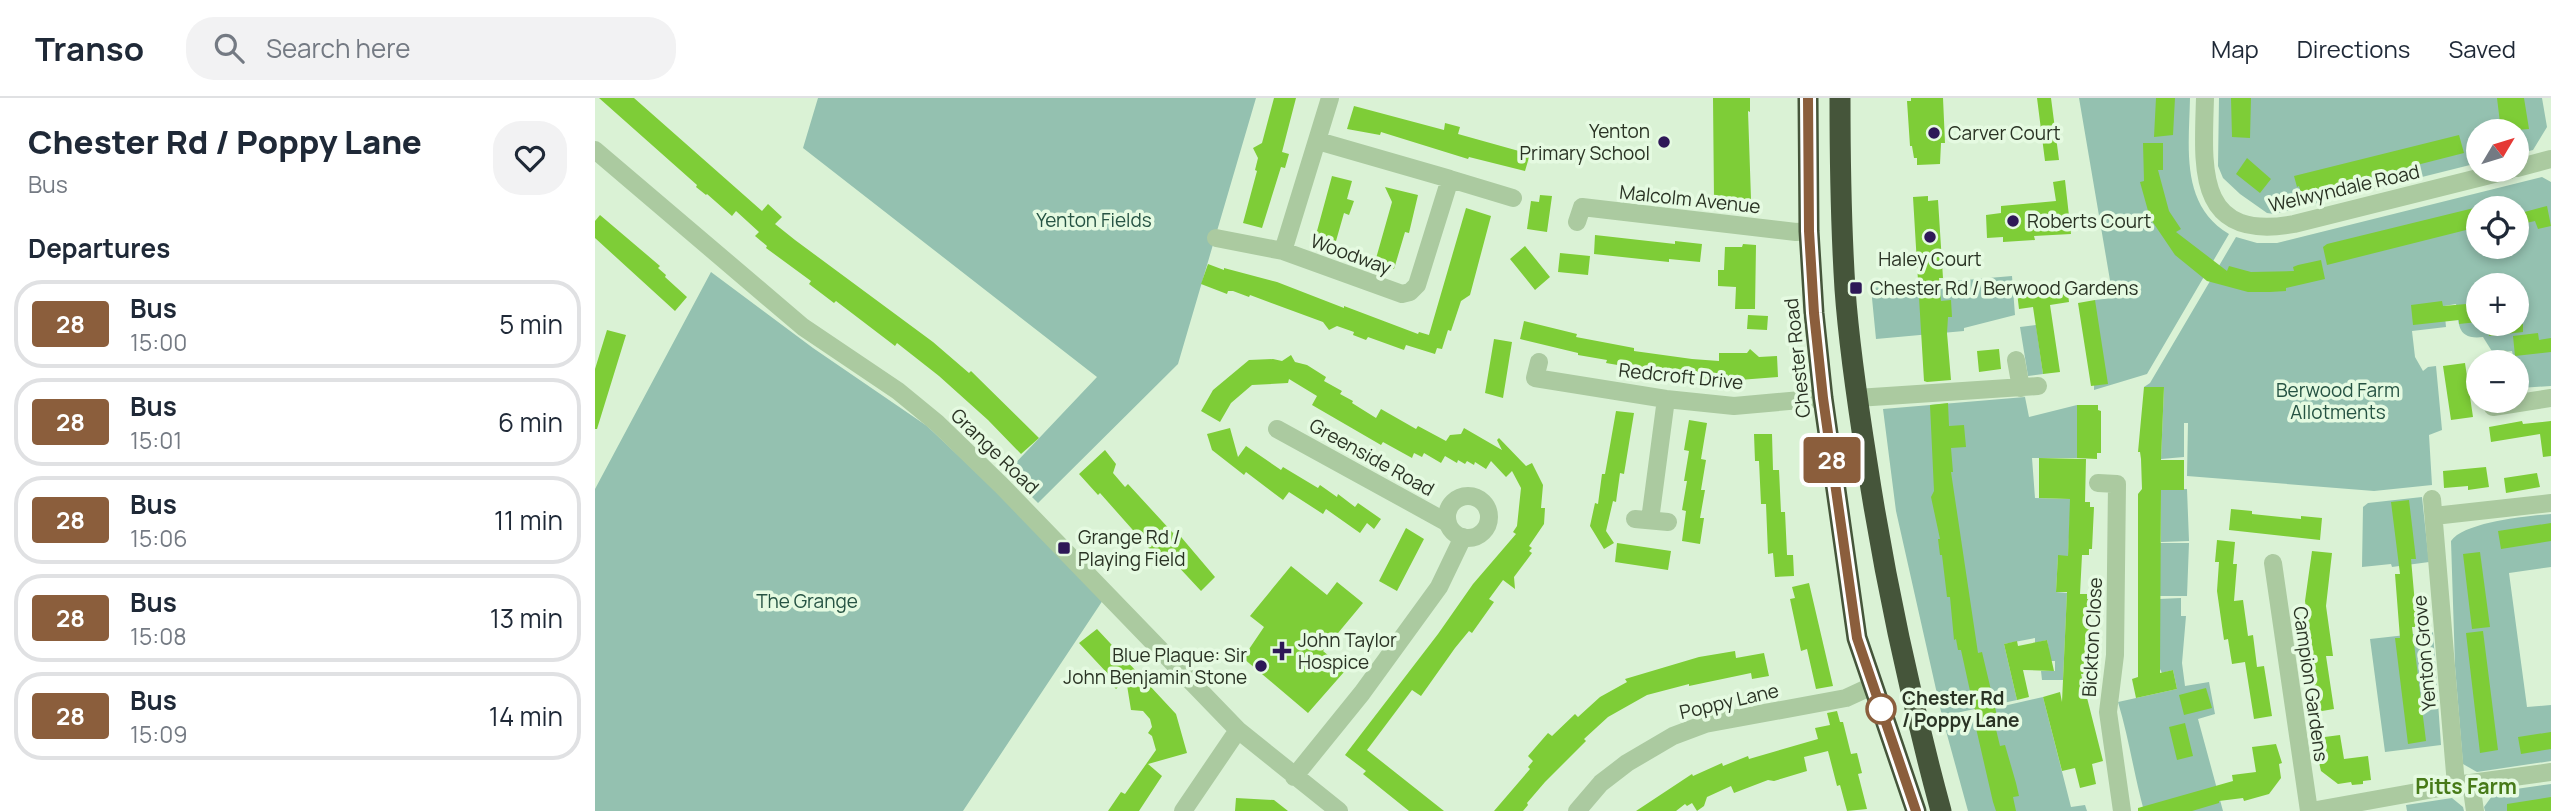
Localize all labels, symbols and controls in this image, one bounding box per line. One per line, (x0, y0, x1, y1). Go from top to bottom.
search box (186, 17, 676, 80)
text: Transo (35, 26, 144, 71)
icon: search (210, 29, 248, 67)
text: Search here (266, 30, 411, 66)
text: Map (2211, 32, 2259, 65)
text: Directions (2297, 32, 2410, 65)
text: Saved (2448, 32, 2516, 65)
place label: Yenton Primary School (1520, 118, 1650, 166)
text: Chester Rd / Poppy Lane (28, 119, 422, 164)
north arrow (2466, 119, 2529, 182)
map controls (2466, 119, 2529, 413)
place label: Carver Court (1948, 120, 2061, 146)
button: heart (493, 121, 567, 195)
marker: Carver Court (1926, 125, 1942, 141)
marker: Yenton Primary School (1656, 134, 1672, 150)
street label: Welwyndale Road (2266, 158, 2422, 218)
text: Bus (28, 168, 68, 200)
street label: Malcolm Avenue (1618, 179, 1762, 219)
button: locate (2466, 196, 2529, 259)
park label: Yenton Fields (1036, 207, 1152, 233)
place label: Roberts Court (2027, 208, 2151, 234)
marker: Roberts Court (2005, 213, 2021, 229)
street label: Woodway (1307, 227, 1395, 281)
marker: Haley Court (1922, 229, 1938, 245)
text: Departures (28, 230, 170, 266)
place label: Haley Court (1878, 246, 1982, 272)
button: + (2466, 273, 2529, 336)
place label: Chester Rd / Berwood Gardens (1870, 275, 2138, 301)
marker: Chester Rd / Berwood Gardens (1848, 280, 1864, 296)
text: Bus (130, 290, 177, 326)
street label: Chester Road (1778, 297, 1816, 419)
text: 5 min (499, 306, 563, 342)
text: 28 (56, 307, 85, 340)
text: 15:00 (130, 326, 187, 358)
button: − (2466, 350, 2529, 413)
street label: Redcroft Drive (1617, 357, 1745, 395)
park label: Berwood Farm Allotments (2276, 377, 2400, 425)
text: Bus (130, 388, 177, 424)
street label: Grange Road (945, 402, 1045, 500)
text: 6 min (498, 404, 563, 440)
text: 28 (56, 405, 85, 438)
street label: Greenside Road (1305, 412, 1439, 502)
text: 15:01 (130, 424, 182, 456)
line badge: 28 (1801, 437, 1863, 483)
text: 28 (1818, 443, 1847, 476)
text: Bus (130, 486, 177, 522)
text: 11 min (494, 502, 563, 538)
text: 28 (56, 503, 85, 536)
text: 15:06 (130, 522, 187, 554)
place label: Grange Rd / Playing Field (1078, 524, 1186, 572)
marker: Grange Rd / Playing Field (1056, 540, 1072, 556)
street label: Bickton Close (2076, 576, 2108, 698)
text: Bus (130, 584, 177, 620)
park label: The Grange (756, 588, 858, 614)
street label: Yenton Grove (2406, 594, 2442, 712)
text: 13 min (490, 600, 563, 636)
text: 28 (56, 601, 85, 634)
street label: Campion Gardens (2287, 605, 2335, 763)
text: 15:08 (130, 620, 187, 652)
place label: John Taylor Hospice (1298, 627, 1397, 675)
marker: John Taylor Hospice (1272, 641, 1292, 661)
place label: Blue Plaque: Sir John Benjamin Stone (1063, 642, 1247, 690)
marker: Blue Plaque: Sir John Benjamin Stone (1253, 658, 1269, 674)
street label: Poppy Lane (1677, 677, 1781, 725)
text: Bus (130, 682, 177, 718)
place label: Chester Rd / Poppy Lane (1902, 685, 2019, 733)
marker: Chester Rd / Poppy Lane (1866, 694, 1896, 724)
text: 14 min (489, 698, 563, 734)
text: 28 (56, 699, 85, 732)
text: 15:09 (130, 718, 187, 750)
district label: Pitts Farm (2415, 772, 2517, 800)

